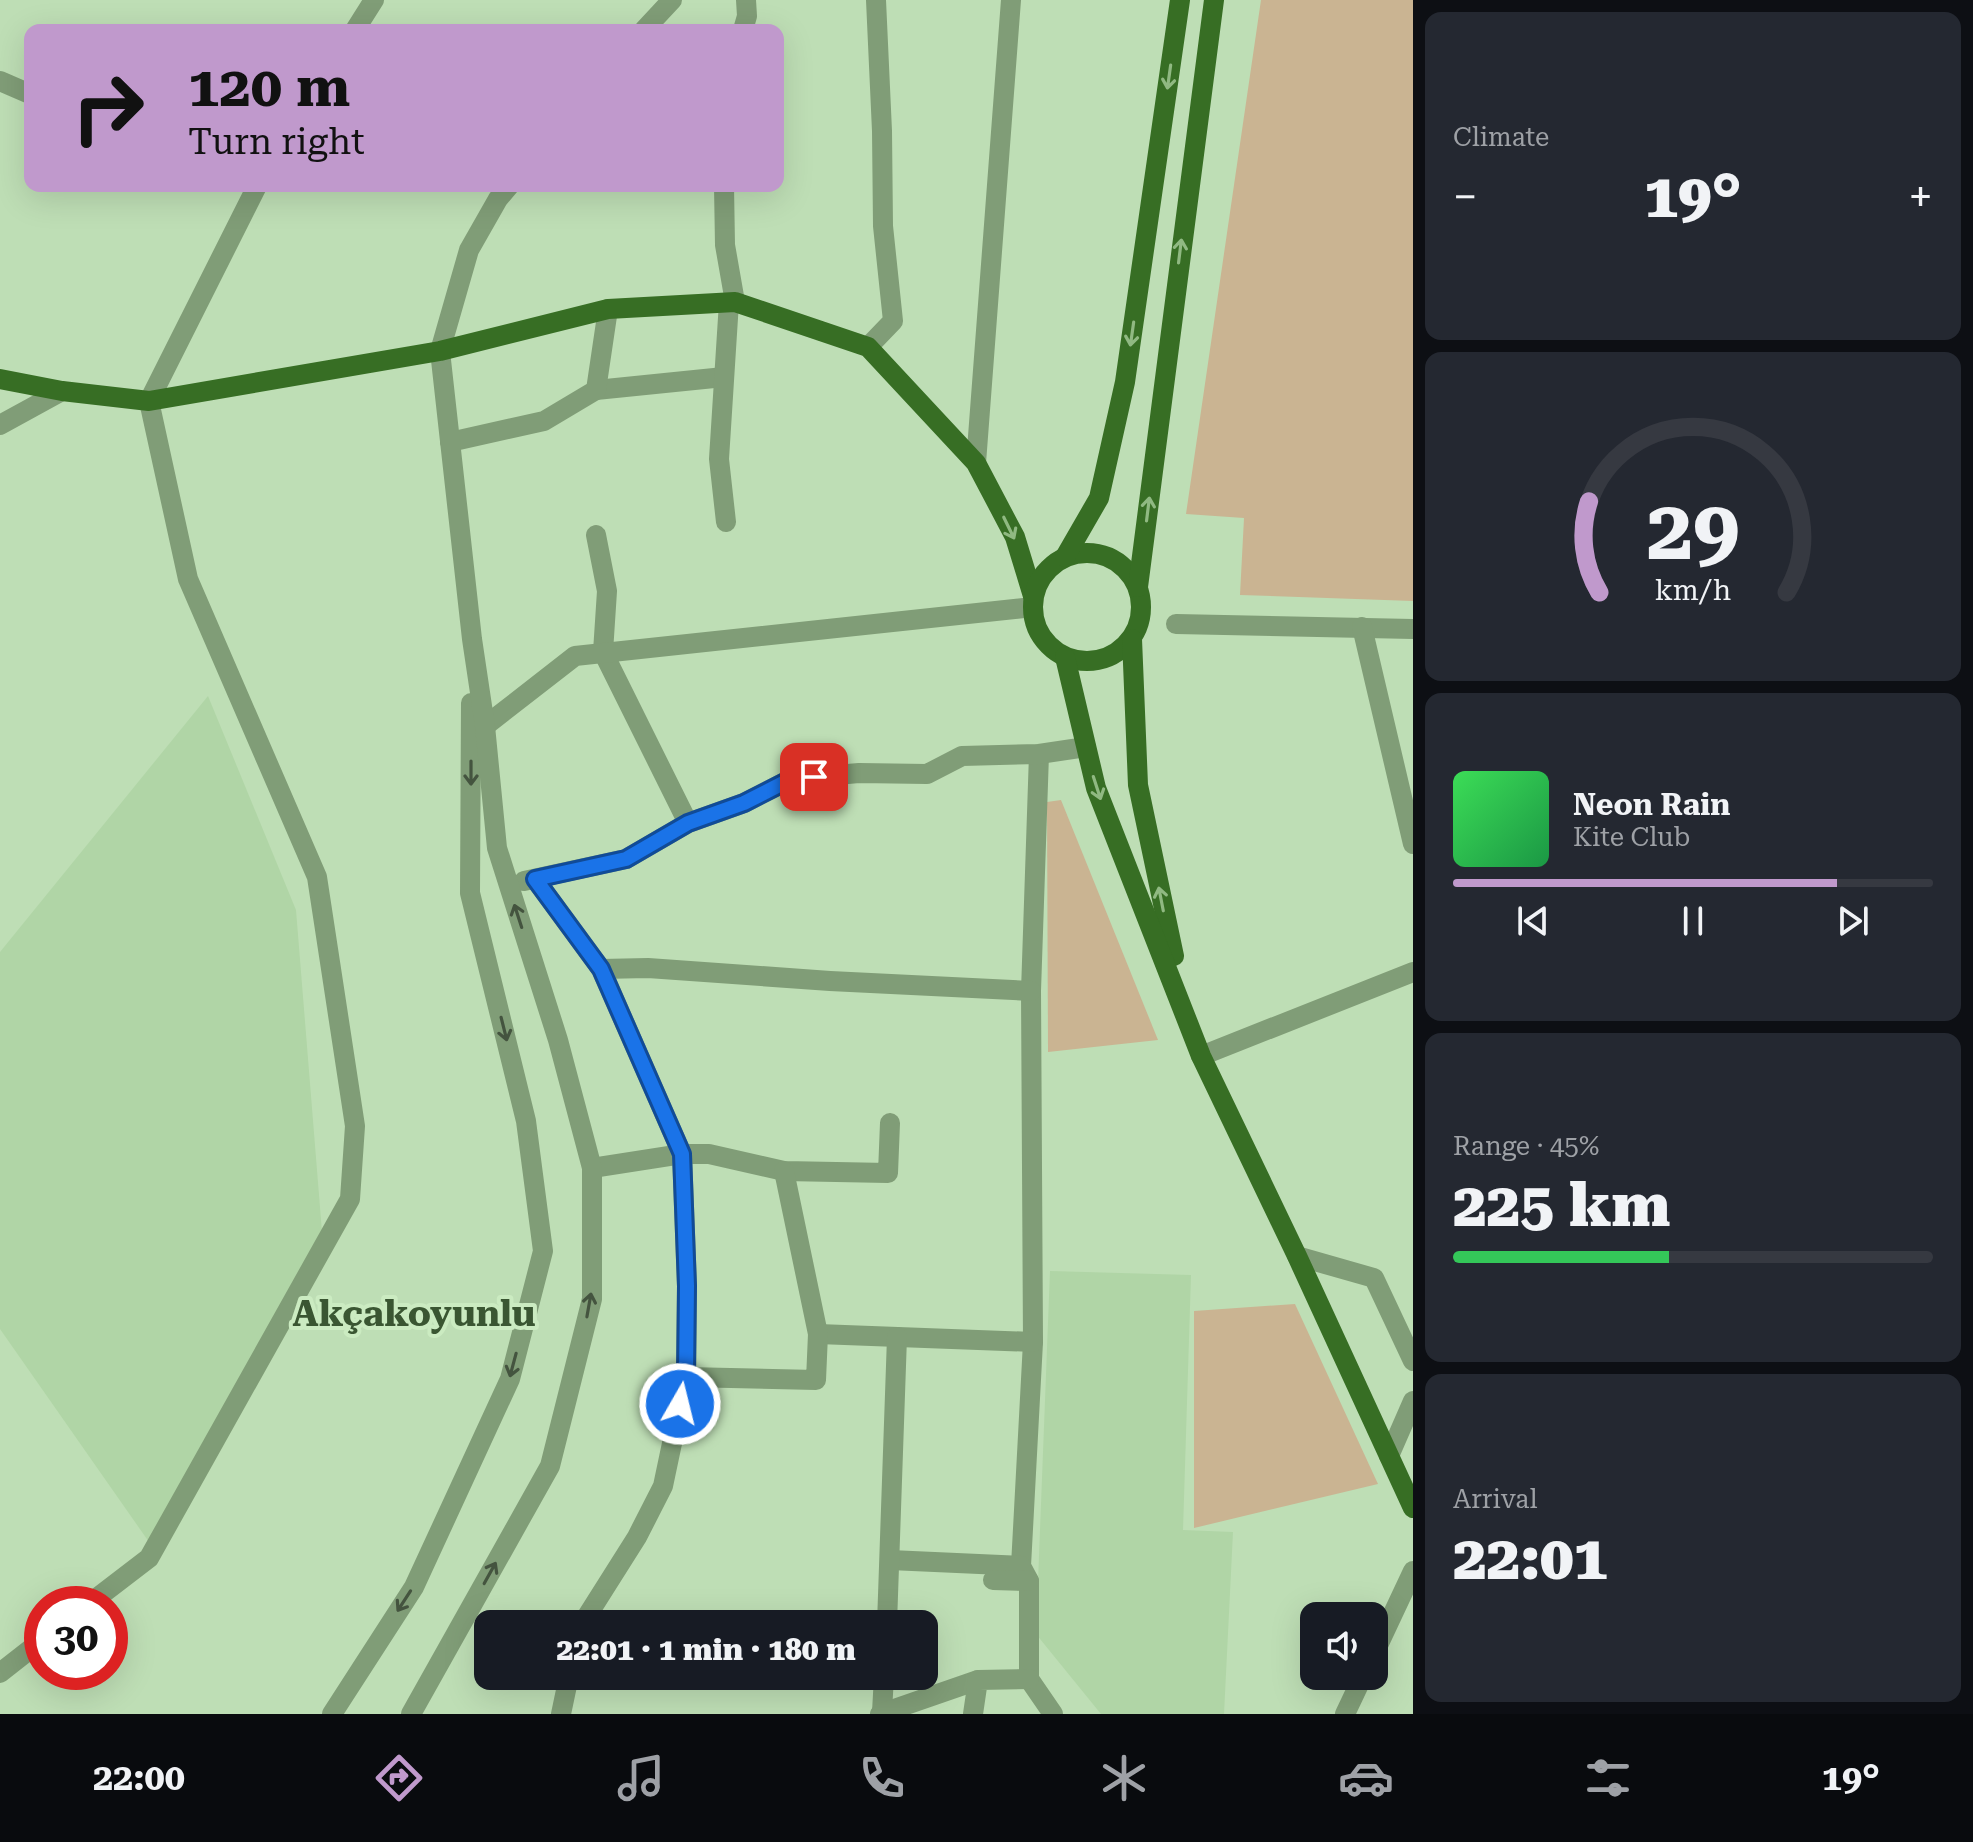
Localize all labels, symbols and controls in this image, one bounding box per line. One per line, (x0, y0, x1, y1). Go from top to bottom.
text: 120 m (188, 54, 350, 120)
icon: right (56, 56, 160, 160)
one-way arrow (1161, 64, 1176, 89)
text: Turn right (188, 121, 365, 163)
text: Climate (1453, 122, 1549, 152)
text: 19° (1644, 161, 1742, 232)
text: − (1453, 171, 1478, 223)
text: + (1908, 171, 1933, 223)
one-way arrow (1173, 239, 1188, 264)
one-way arrow (1124, 321, 1139, 347)
text: 29 (1646, 481, 1740, 578)
one-way arrow (1140, 496, 1155, 523)
one-way arrow (1002, 515, 1018, 539)
text: km/h (1655, 573, 1731, 607)
pin (780, 743, 848, 811)
icon: arrive (792, 755, 836, 799)
one-way arrow (463, 759, 479, 786)
one-way arrow (1090, 774, 1105, 800)
text: Neon Rain (1573, 787, 1730, 822)
text: Kite Club (1573, 822, 1690, 852)
one-way arrow (1153, 887, 1168, 913)
icon: previous (1511, 899, 1555, 943)
icon: pause (1671, 899, 1715, 943)
icon: next (1831, 899, 1875, 943)
one-way arrow (510, 904, 525, 930)
one-way arrow (497, 1016, 512, 1042)
text: Range · 45% (1453, 1131, 1599, 1161)
text: 225 km (1453, 1170, 1670, 1241)
district label: Akçakoyunlu (293, 1293, 536, 1335)
one-way arrow (583, 1293, 598, 1318)
one-way arrow (505, 1352, 520, 1378)
position arrow (638, 1362, 722, 1446)
text: Arrival (1453, 1484, 1538, 1514)
text: 22:01 (1453, 1523, 1607, 1594)
one-way arrow (482, 1562, 498, 1585)
speed limit sign: 30 (24, 1586, 128, 1690)
one-way arrow (396, 1589, 412, 1612)
map controls (1300, 1602, 1388, 1690)
button: sound (1300, 1602, 1388, 1690)
text: 22:01 · 1 min · 180 m (556, 1632, 856, 1667)
icon: directions (371, 1750, 427, 1806)
icon: music (613, 1750, 669, 1806)
icon: phone (854, 1750, 910, 1806)
icon: climate (1096, 1750, 1152, 1806)
icon: car (1338, 1750, 1394, 1806)
icon: filters (1580, 1750, 1636, 1806)
text: 22:00 (93, 1757, 185, 1799)
text: 19° (1822, 1757, 1880, 1799)

